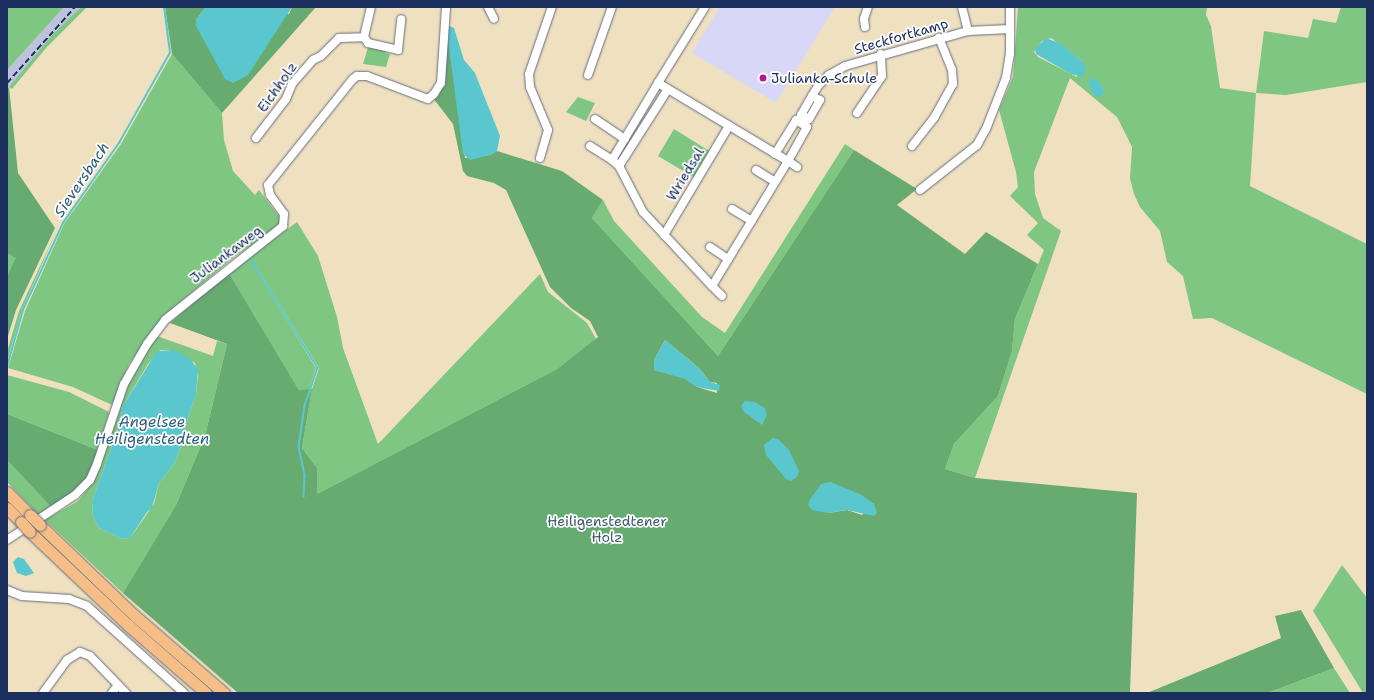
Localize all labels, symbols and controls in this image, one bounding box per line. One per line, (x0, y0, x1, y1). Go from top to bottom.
street label: Steckfortkamp (852, 15, 950, 57)
street label: Eichholz (254, 59, 300, 115)
place label: Julianka-Schule (771, 70, 877, 86)
marker: Julianka-Schule (758, 73, 768, 83)
water label: Sieversbach (50, 139, 114, 221)
street label: Wriedsal (663, 144, 707, 204)
street label: Juliankaweg (187, 221, 265, 287)
water label: Angelsee Heiligenstedten (95, 413, 209, 448)
park label: Heiligenstedtener Holz (547, 513, 667, 546)

